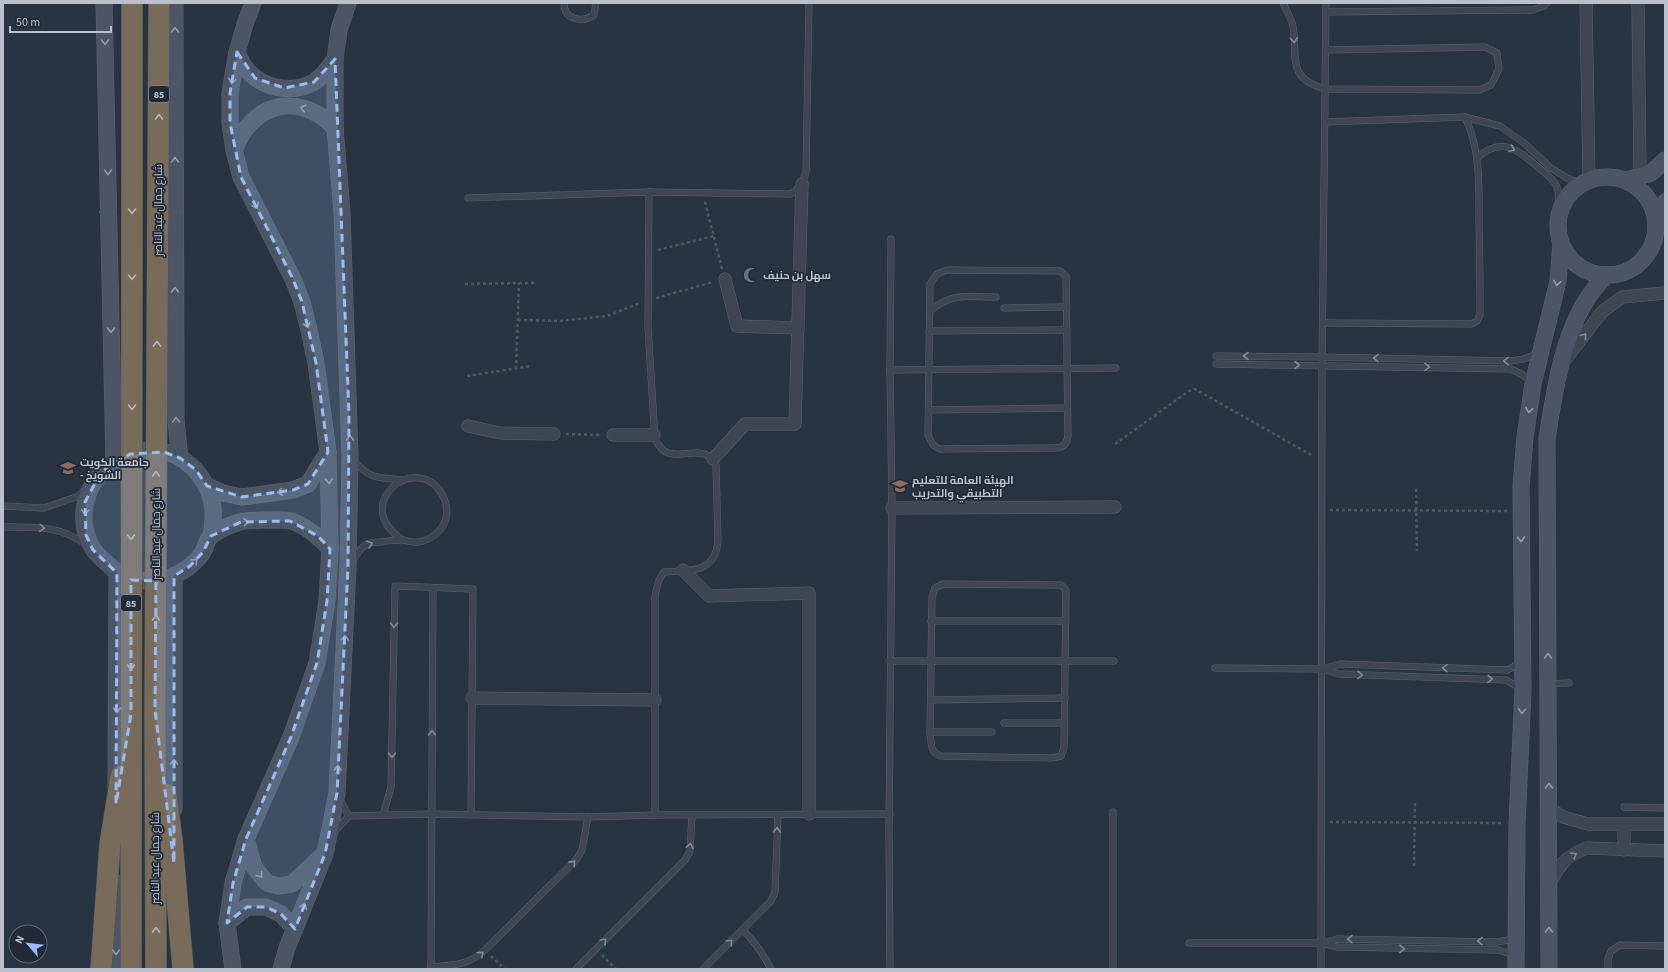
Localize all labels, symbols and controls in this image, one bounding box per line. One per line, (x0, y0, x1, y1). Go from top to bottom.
scale bar (10, 8, 111, 34)
text: 50 m (16, 14, 40, 31)
one-way arrow (171, 27, 179, 33)
one-way arrow (1289, 37, 1298, 43)
one-way arrow (101, 39, 109, 45)
one-way arrow (228, 78, 237, 84)
road number: 85 (149, 86, 169, 102)
one-way arrow (299, 104, 306, 112)
one-way arrow (155, 114, 163, 120)
one-way arrow (1508, 144, 1515, 152)
one-way arrow (171, 157, 179, 163)
street label: شارع جمال عبد الناصر (151, 164, 166, 257)
one-way arrow (104, 169, 112, 175)
one-way arrow (251, 202, 259, 209)
one-way arrow (128, 208, 136, 214)
mosque icon: سهل بن حنيف (742, 266, 760, 284)
place label: سهل بن حنيف (763, 268, 831, 283)
one-way arrow (128, 274, 136, 280)
one-way arrow (1553, 280, 1562, 286)
one-way arrow (171, 287, 180, 293)
one-way arrow (303, 321, 311, 328)
one-way arrow (107, 327, 115, 333)
one-way arrow (1579, 333, 1586, 340)
one-way arrow (153, 341, 161, 347)
one-way arrow (1243, 352, 1249, 360)
one-way arrow (1373, 354, 1379, 362)
one-way arrow (1503, 357, 1509, 365)
one-way arrow (1294, 361, 1300, 369)
one-way arrow (1424, 363, 1430, 371)
one-way arrow (128, 404, 136, 410)
one-way arrow (1525, 407, 1534, 413)
one-way arrow (172, 417, 180, 423)
one-way arrow (346, 435, 354, 441)
place label: جامعة الكويت - الشويخ (80, 455, 149, 483)
school or university icon: جامعة الكويت - الشويخ (59, 459, 77, 477)
one-way arrow (152, 471, 161, 477)
place label: الهيئة العامة للتعليم التطبيقي والتدريب (912, 473, 1014, 503)
school or university icon: الهيئة العامة للتعليم التطبيقي والتدريب (891, 477, 909, 495)
one-way arrow (325, 478, 333, 484)
one-way arrow (277, 487, 283, 496)
street label: شارع جمال عبد الناصر (149, 488, 164, 581)
one-way arrow (80, 509, 89, 515)
one-way arrow (243, 518, 249, 527)
one-way arrow (39, 523, 45, 532)
one-way arrow (127, 534, 135, 540)
one-way arrow (1517, 536, 1525, 542)
one-way arrow (367, 540, 374, 549)
one-way arrow (190, 558, 198, 566)
road number: 85 (121, 595, 141, 611)
one-way arrow (151, 615, 160, 621)
one-way arrow (390, 622, 398, 628)
one-way arrow (340, 635, 349, 641)
one-way arrow (1544, 653, 1552, 659)
one-way arrow (127, 664, 135, 670)
one-way arrow (1442, 664, 1448, 672)
one-way arrow (1357, 670, 1363, 679)
one-way arrow (1487, 675, 1493, 683)
one-way arrow (112, 707, 121, 713)
one-way arrow (1518, 708, 1526, 714)
one-way arrow (428, 730, 436, 736)
one-way arrow (388, 752, 396, 758)
one-way arrow (170, 759, 178, 765)
one-way arrow (334, 765, 342, 771)
one-way arrow (1545, 783, 1553, 789)
street label: شارع جمال عبد الناصر (148, 812, 163, 905)
one-way arrow (773, 827, 781, 833)
one-way arrow (686, 843, 694, 849)
one-way arrow (1570, 852, 1577, 859)
one-way arrow (569, 860, 576, 867)
one-way arrow (255, 870, 262, 877)
one-way arrow (299, 903, 307, 911)
north arrow (8, 924, 48, 964)
one-way arrow (152, 927, 160, 933)
one-way arrow (1545, 927, 1553, 933)
text: N (11, 933, 28, 946)
one-way arrow (1347, 935, 1353, 943)
one-way arrow (1477, 937, 1483, 946)
one-way arrow (599, 938, 607, 946)
one-way arrow (725, 939, 733, 947)
one-way arrow (1399, 944, 1405, 953)
one-way arrow (112, 949, 120, 955)
one-way arrow (476, 951, 484, 958)

